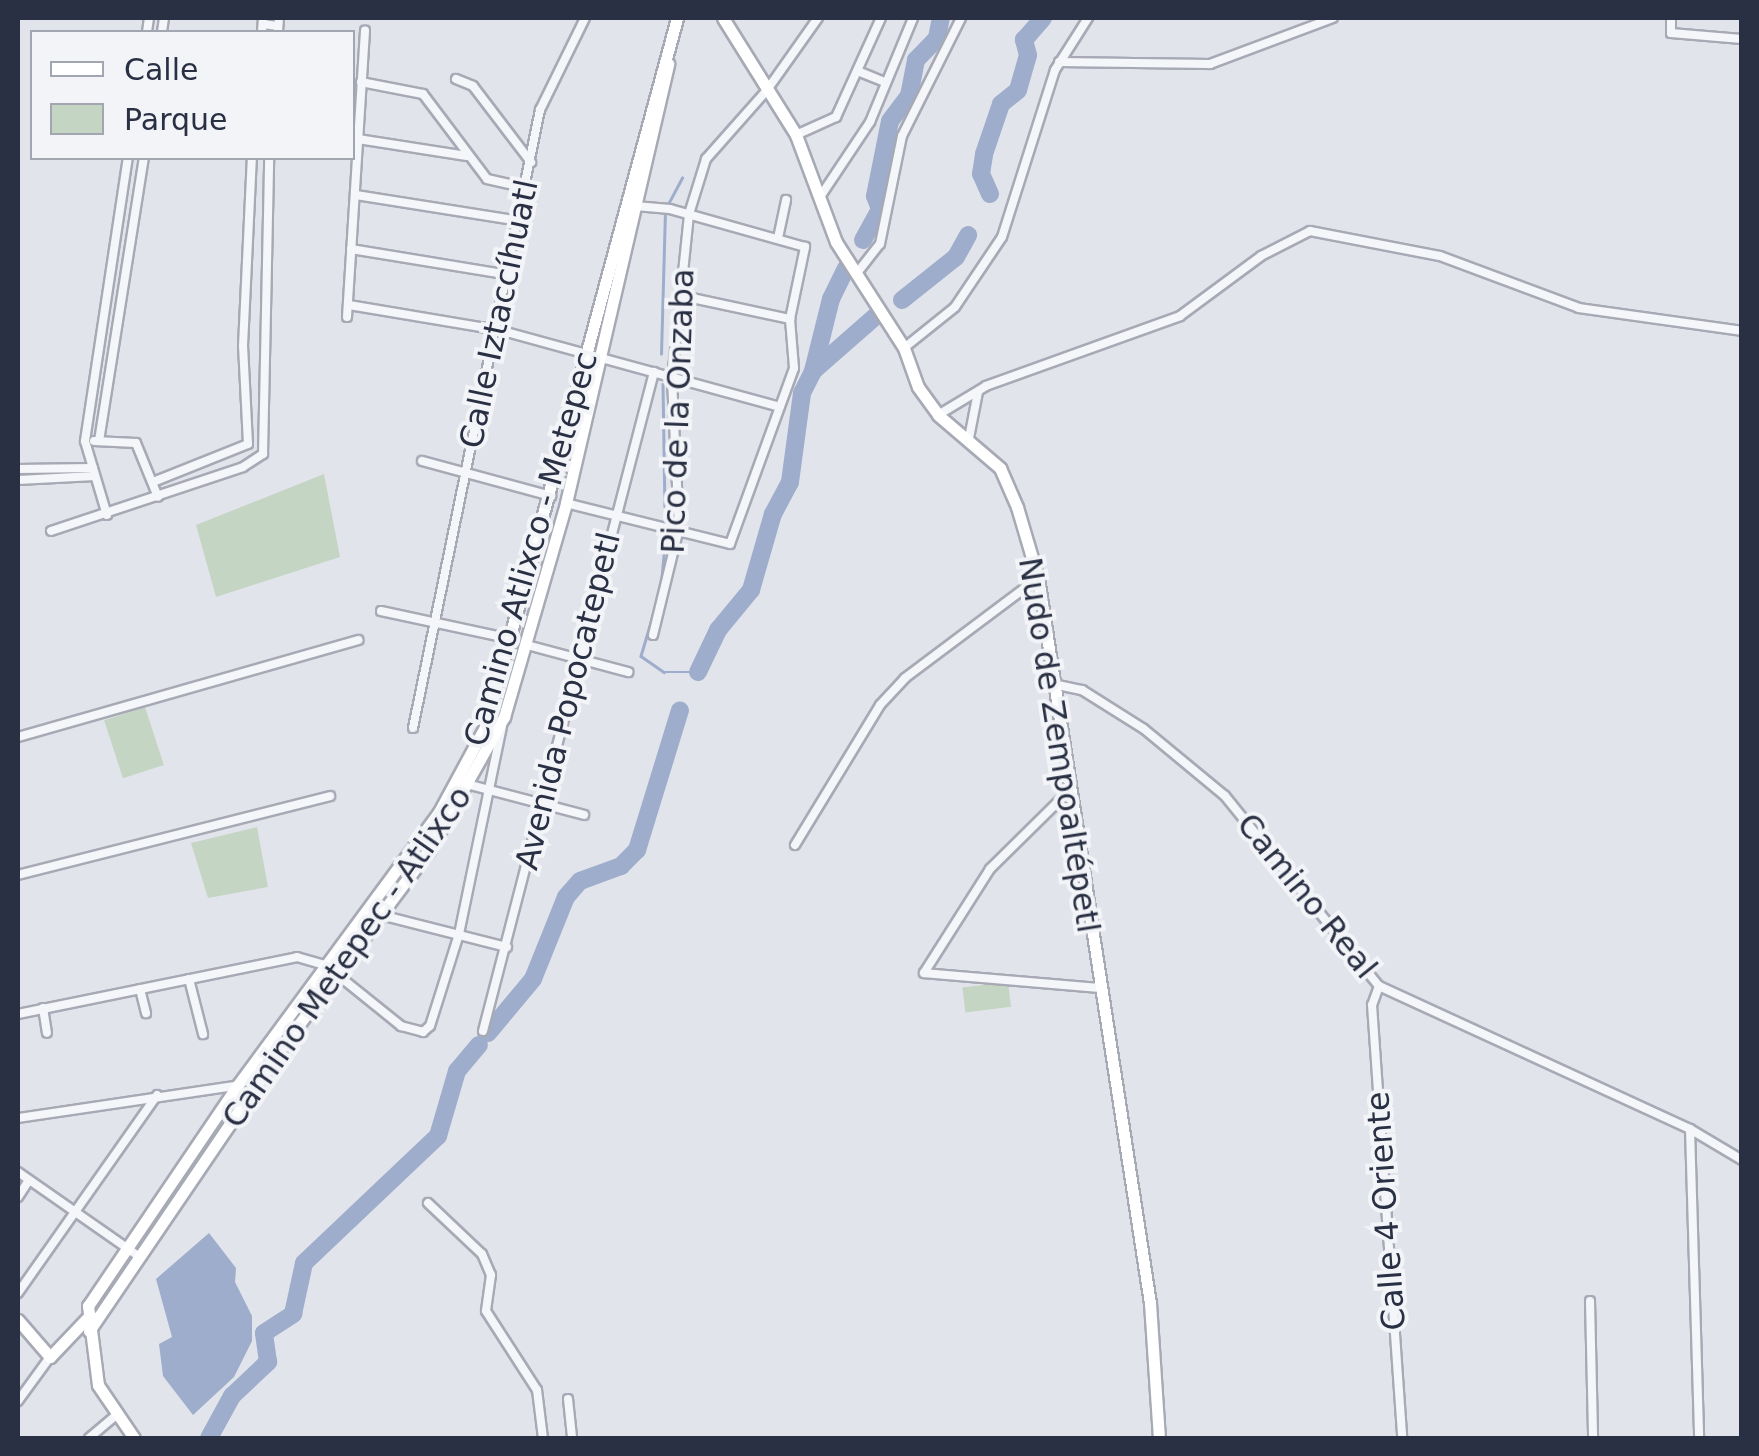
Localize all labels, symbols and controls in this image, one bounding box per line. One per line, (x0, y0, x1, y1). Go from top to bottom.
legend (30, 30, 355, 160)
text: Calle (124, 52, 198, 87)
text: Parque (124, 102, 227, 137)
street label: Calle Iztaccíhuatl (452, 176, 546, 452)
street label: Pico de la Onzaba (654, 268, 702, 554)
street label: Camino Atlixco - Metepec (456, 347, 606, 751)
street label: Avenida Popocatepetl (507, 528, 629, 874)
street label: Nudo de Zempoaltépetl (1010, 555, 1108, 935)
street label: Camino Metepec - Atlixco (214, 779, 480, 1135)
street label: Camino Real (1229, 806, 1385, 986)
street label: Calle 4 Oriente (1358, 1090, 1414, 1332)

